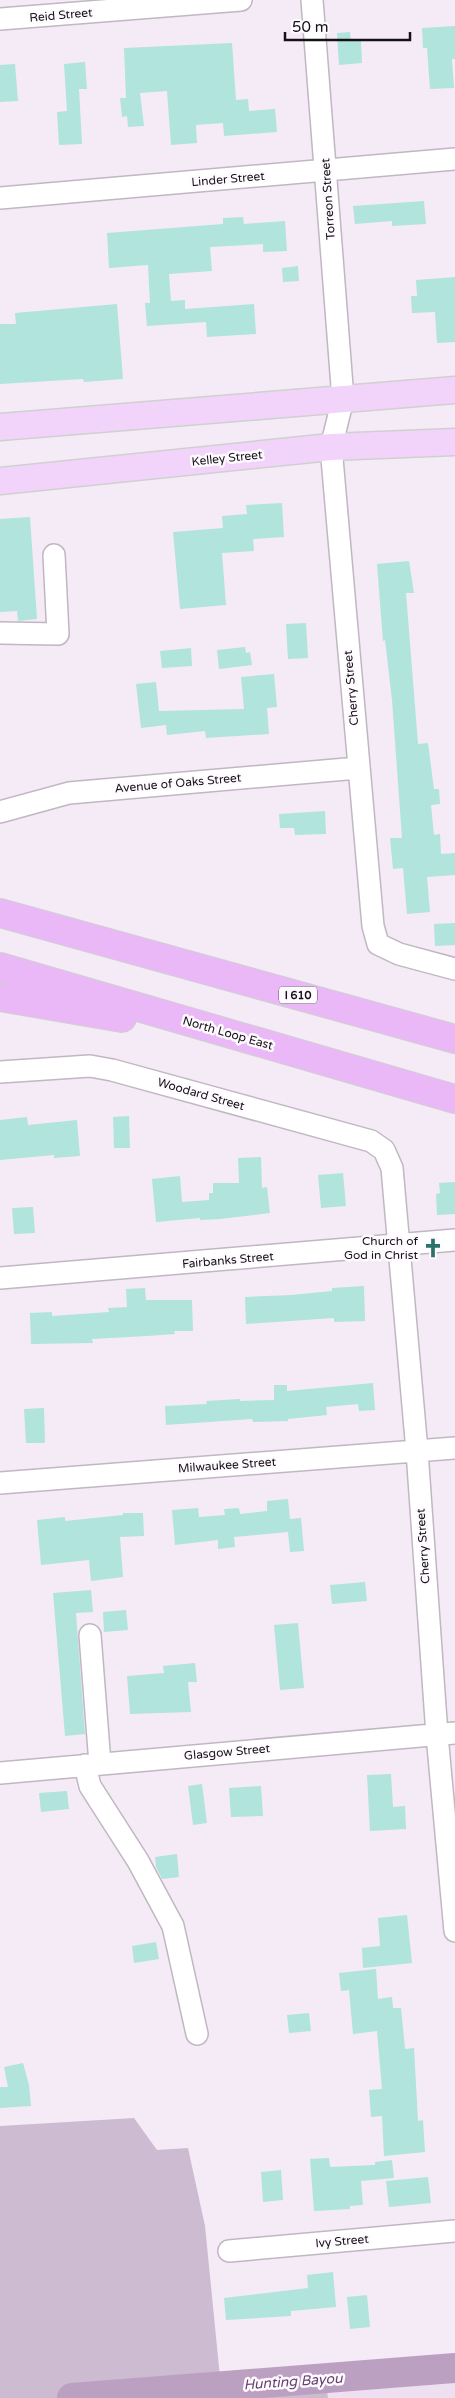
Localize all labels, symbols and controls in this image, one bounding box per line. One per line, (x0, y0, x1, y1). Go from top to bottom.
street label: Reid Street (29, 5, 94, 25)
scale bar (285, 10, 410, 42)
text: 50 m (292, 18, 329, 36)
street label: Torreon Street (318, 157, 338, 240)
street label: Linder Street (191, 169, 266, 189)
street label: Kelley Street (191, 447, 264, 469)
street label: Cherry Street (341, 649, 361, 726)
street label: Avenue of Oaks Street (114, 770, 242, 796)
road number: I 610 (279, 986, 317, 1004)
street label: North Loop East (181, 1013, 275, 1053)
street label: Woodard Street (156, 1075, 247, 1113)
place label: Church of God in Christ (344, 1234, 418, 1262)
church icon: Church of God in Christ (422, 1237, 444, 1259)
street label: Fairbanks Street (182, 1249, 275, 1271)
street label: Milwaukee Street (177, 1455, 277, 1475)
street label: Cherry Street (413, 1507, 433, 1584)
street label: Glasgow Street (183, 1741, 271, 1763)
street label: Ivy Street (315, 2232, 370, 2250)
water label: Hunting Bayou (243, 2369, 344, 2393)

